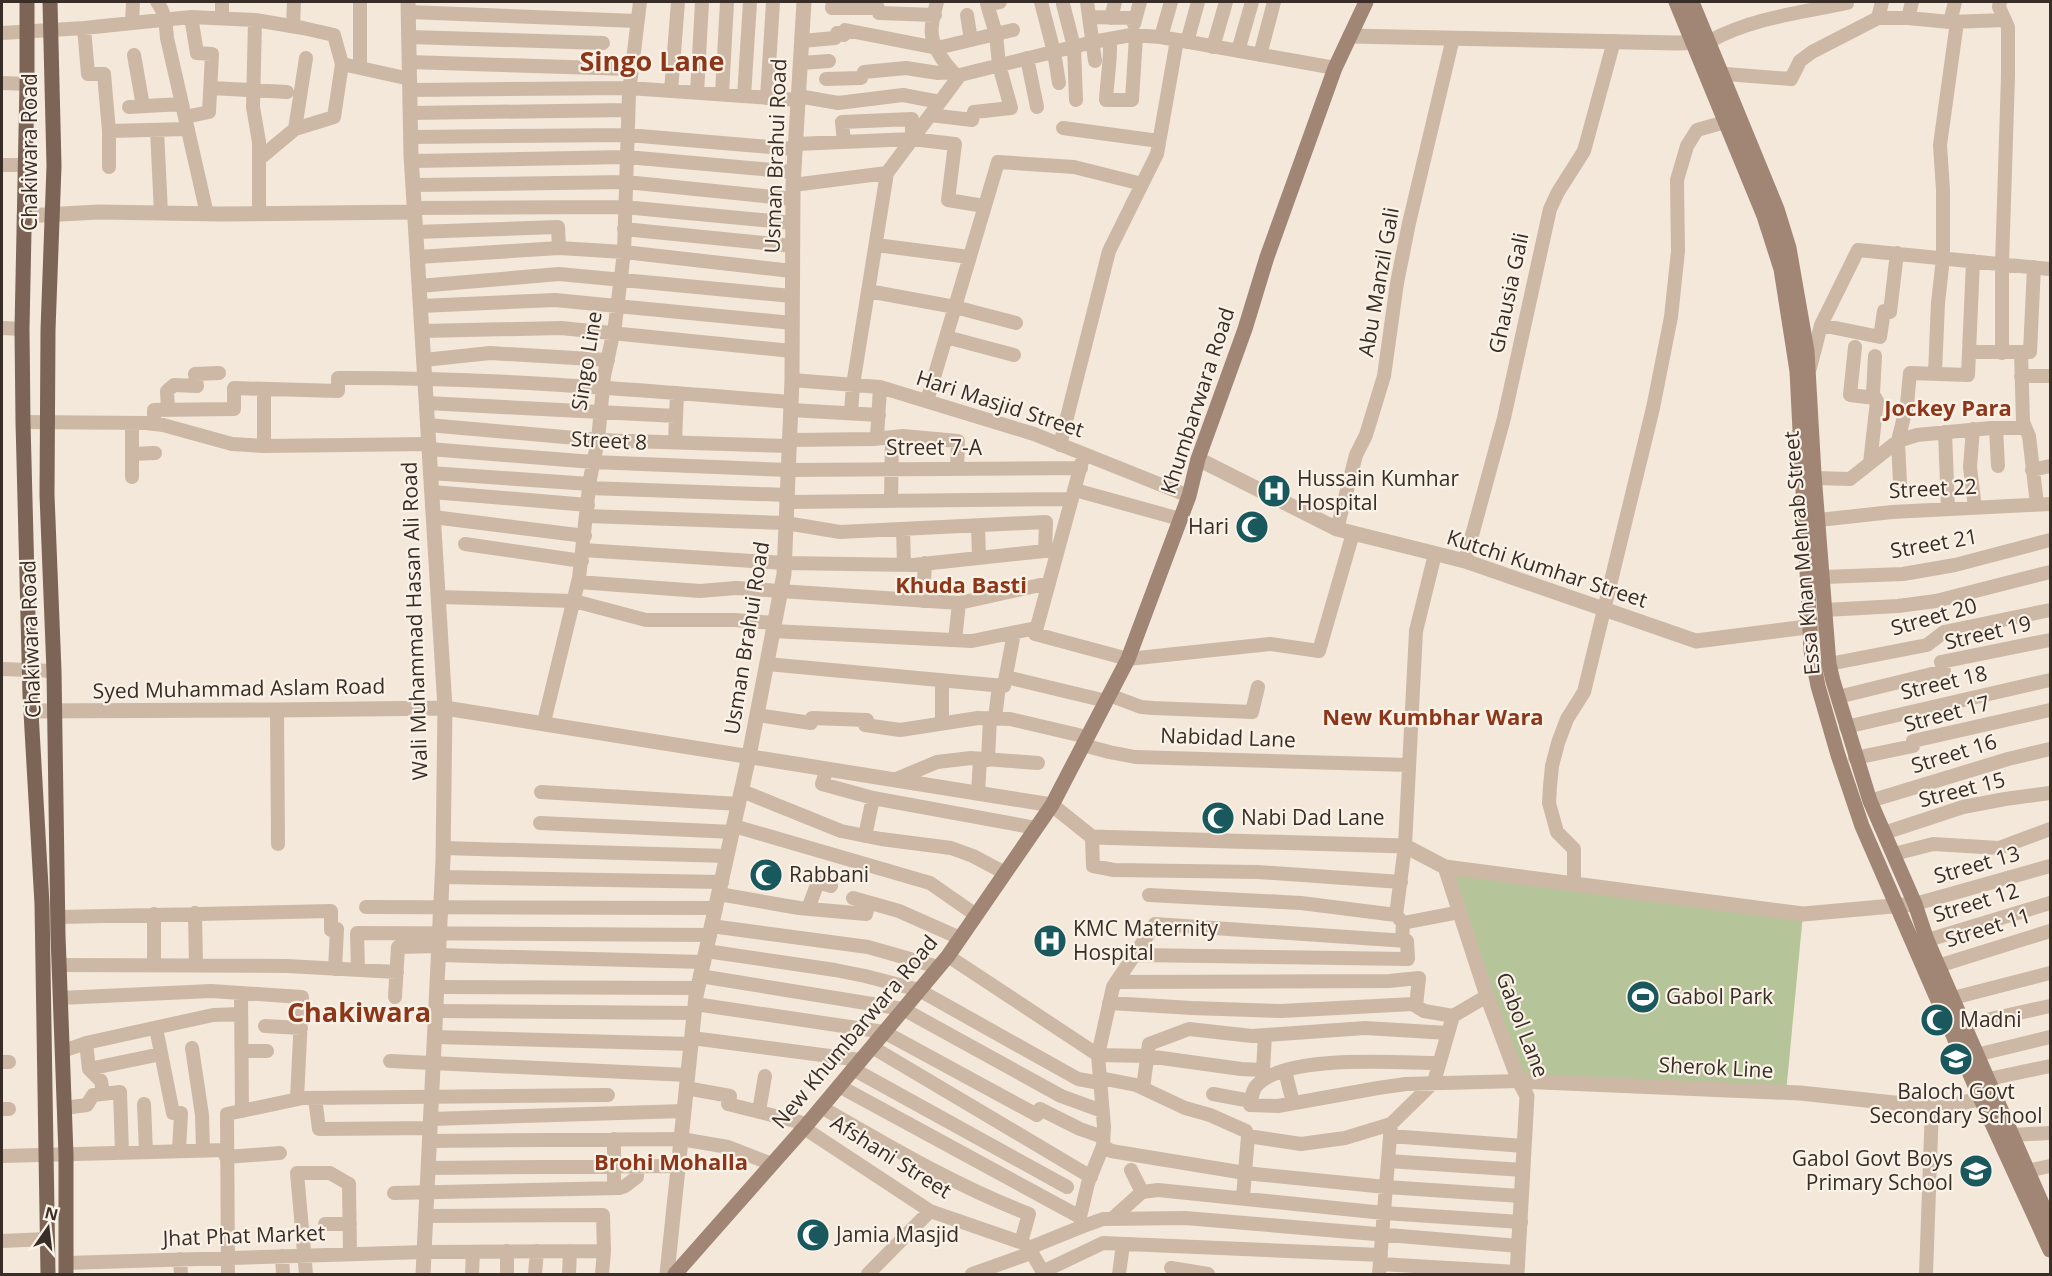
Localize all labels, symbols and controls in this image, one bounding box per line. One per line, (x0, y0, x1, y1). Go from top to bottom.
district label: Singo Lane (579, 42, 725, 79)
street label: Usman Brahui Road (758, 58, 792, 254)
street label: Chakiwara Road (15, 73, 43, 231)
street label: Abu Manzil Gali (1351, 205, 1405, 359)
street label: Ghausia Gali (1482, 230, 1534, 356)
street label: Khumbarwara Road (1154, 304, 1240, 498)
street label: Singo Line (564, 309, 608, 412)
street label: Hari Masjid Street (913, 363, 1088, 443)
district label: Jockey Para (1882, 392, 2012, 422)
street label: Street 8 (570, 424, 648, 456)
street label: Essa Khan Mehrab Street (1776, 430, 1826, 677)
street label: Street 7-A (886, 433, 983, 461)
street label: Wali Muhammad Hasan Ali Road (394, 461, 434, 781)
place label: Hussain Kumhar Hospital (1297, 464, 1459, 516)
street label: Street 22 (1888, 472, 1978, 504)
hospital icon: Hussain Kumhar Hospital (1256, 473, 1292, 509)
mosque icon: Hari (1234, 509, 1270, 545)
place label: Hari (1188, 512, 1229, 540)
street label: Kutchi Kumhar Street (1443, 522, 1651, 614)
street label: Street 21 (1888, 522, 1980, 564)
street label: Usman Brahui Road (717, 539, 775, 736)
street label: Chakiwara Road (13, 560, 47, 718)
district label: Khuda Basti (895, 569, 1027, 599)
street label: Street 20 (1888, 590, 1980, 642)
street label: Street 19 (1942, 608, 2034, 656)
street label: Street 18 (1898, 658, 1990, 706)
street label: Syed Muhammad Aslam Road (92, 671, 385, 705)
street label: Street 17 (1901, 688, 1993, 738)
district label: New Kumbhar Wara (1322, 701, 1544, 731)
street label: Nabidad Lane (1160, 721, 1296, 753)
street label: Street 16 (1907, 727, 2000, 779)
street label: Street 15 (1916, 765, 2008, 813)
mosque icon: Nabi Dad Lane (1200, 800, 1236, 836)
place label: Nabi Dad Lane (1241, 803, 1385, 831)
street label: Street 13 (1931, 838, 2023, 890)
mosque icon: Rabbani (748, 857, 784, 893)
place label: Rabbani (789, 860, 869, 888)
street label: Street 12 (1929, 876, 2022, 928)
street label: Street 11 (1941, 901, 2034, 953)
place label: KMC Maternity Hospital (1073, 914, 1219, 966)
hospital icon: KMC Maternity Hospital (1032, 923, 1068, 959)
street label: New Khumbarwara Road (765, 929, 943, 1134)
street label: Gabol Lane (1490, 968, 1556, 1081)
sports icon: Gabol Park (1625, 979, 1661, 1015)
place label: Gabol Park (1666, 982, 1773, 1010)
district label: Chakiwara (287, 993, 431, 1030)
mosque icon: Madni (1919, 1002, 1955, 1038)
place label: Madni (1960, 1005, 2022, 1033)
school or university icon: Baloch Govt Secondary School (1938, 1041, 1974, 1077)
street label: Sherok Line (1658, 1050, 1774, 1084)
place label: Baloch Govt Secondary School (1870, 1077, 2042, 1129)
street label: Afshani Street (826, 1108, 957, 1204)
place label: Gabol Govt Boys Primary School (1792, 1144, 1953, 1196)
district label: Brohi Mohalla (594, 1146, 748, 1176)
school or university icon: Gabol Govt Boys Primary School (1958, 1153, 1994, 1189)
north arrow (18, 1198, 78, 1258)
text: N (43, 1201, 61, 1226)
mosque icon: Jamia Masjid (795, 1217, 831, 1253)
street label: Jhat Phat Market (160, 1218, 326, 1252)
place label: Jamia Masjid (834, 1220, 959, 1248)

